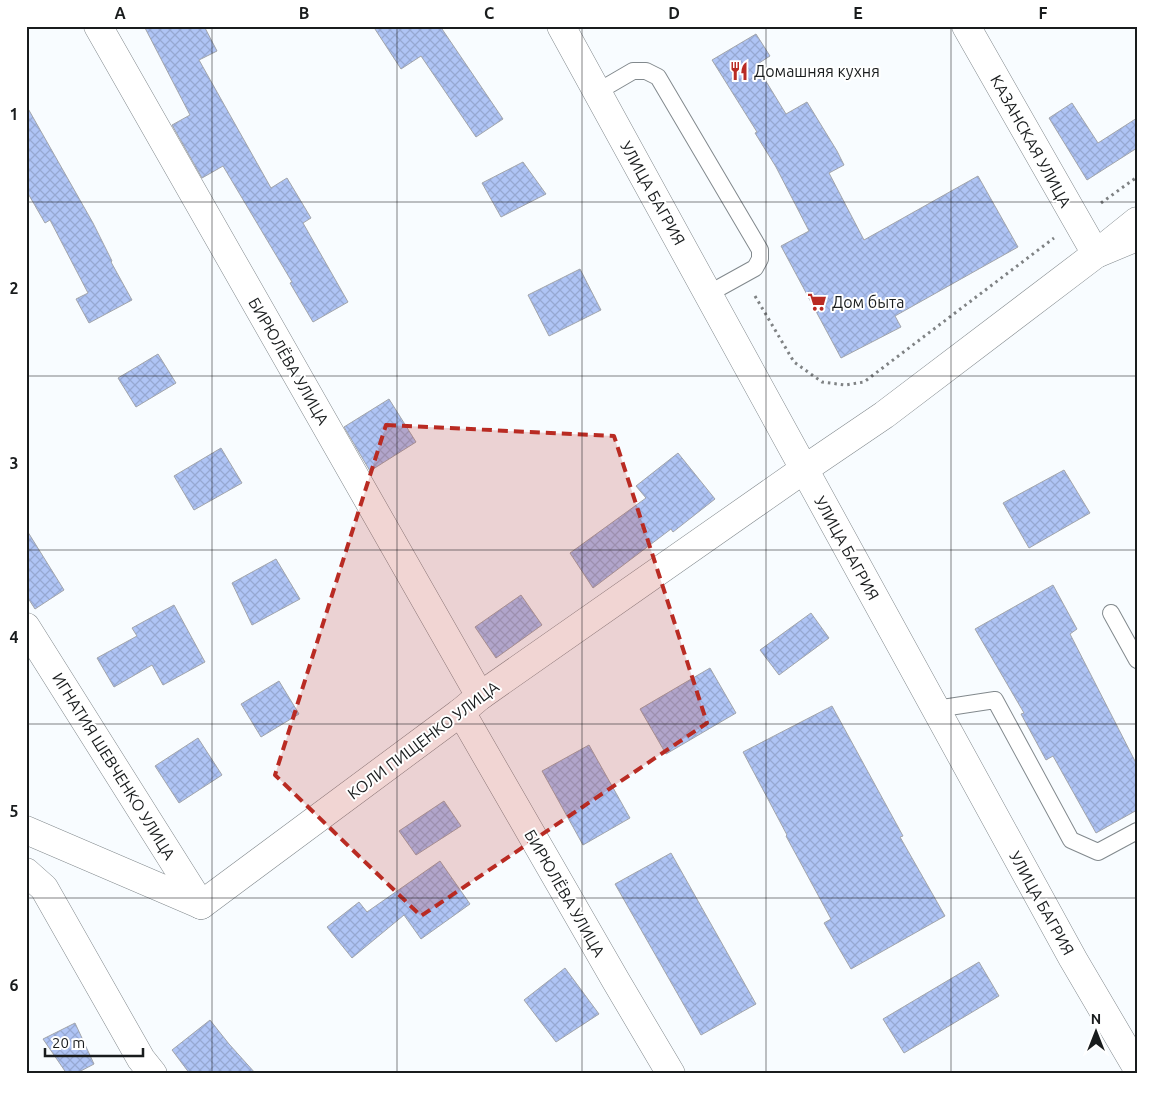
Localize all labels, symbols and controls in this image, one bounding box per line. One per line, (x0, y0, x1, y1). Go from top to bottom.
text: A (114, 4, 126, 22)
text: B (299, 4, 309, 22)
text: C (484, 4, 494, 22)
text: D (668, 4, 680, 22)
text: E (853, 4, 863, 22)
text: F (1039, 4, 1048, 22)
restaurant icon: Домашняя кухня (728, 60, 750, 82)
place label: Домашняя кухня (754, 62, 880, 80)
street label: КАЗАНСКАЯ УЛИЦА (987, 72, 1075, 211)
text: 1 (9, 105, 19, 123)
street label: УЛИЦА БАГРИЯ (617, 138, 689, 248)
text: 2 (9, 279, 19, 297)
supermarket icon: Дом быта (806, 291, 828, 313)
place label: Дом быта (832, 293, 904, 311)
street label: БИРЮЛЁВА УЛИЦА (245, 294, 333, 428)
text: 3 (9, 454, 19, 472)
street label: УЛИЦА БАГРИЯ (811, 493, 883, 603)
text: 4 (9, 628, 19, 646)
street label: ИГНАТИЯ ШЕВЧЕНКО УЛИЦА (49, 669, 179, 863)
street label: КОЛИ ПИЩЕНКО УЛИЦА (344, 677, 502, 803)
text: 5 (9, 802, 19, 820)
street label: БИРЮЛЁВА УЛИЦА (521, 826, 609, 960)
street label: УЛИЦА БАГРИЯ (1006, 848, 1078, 958)
text: 6 (9, 976, 19, 994)
north arrow (1070, 1008, 1120, 1058)
text: N (1091, 1011, 1101, 1027)
scale bar (45, 1025, 142, 1057)
text: 20 m (52, 1034, 85, 1051)

